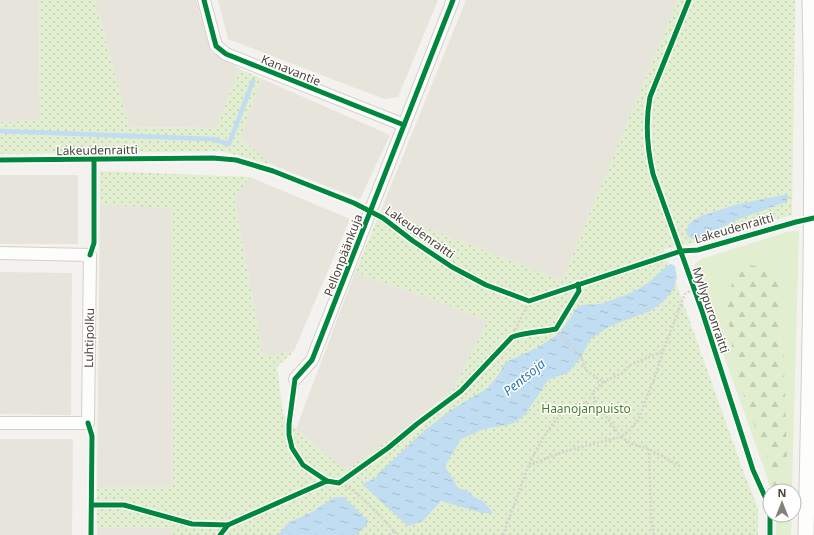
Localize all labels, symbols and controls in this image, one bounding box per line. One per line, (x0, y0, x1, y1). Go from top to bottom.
street label: Kanavantie (259, 50, 323, 90)
street label: Lakeudenraitti (56, 141, 138, 159)
street label: Lakeudenraitti (382, 202, 458, 262)
street label: Lakeudenraitti (692, 209, 776, 247)
street label: Pellonpäänkuja (320, 211, 366, 299)
street label: Myllypuronraitti (688, 265, 734, 355)
street label: Luhtipolku (80, 308, 98, 368)
water label: Pentsoja (499, 354, 549, 400)
park label: Haanojanpuisto (541, 400, 631, 417)
north arrow (762, 483, 802, 523)
text: N (778, 485, 786, 500)

